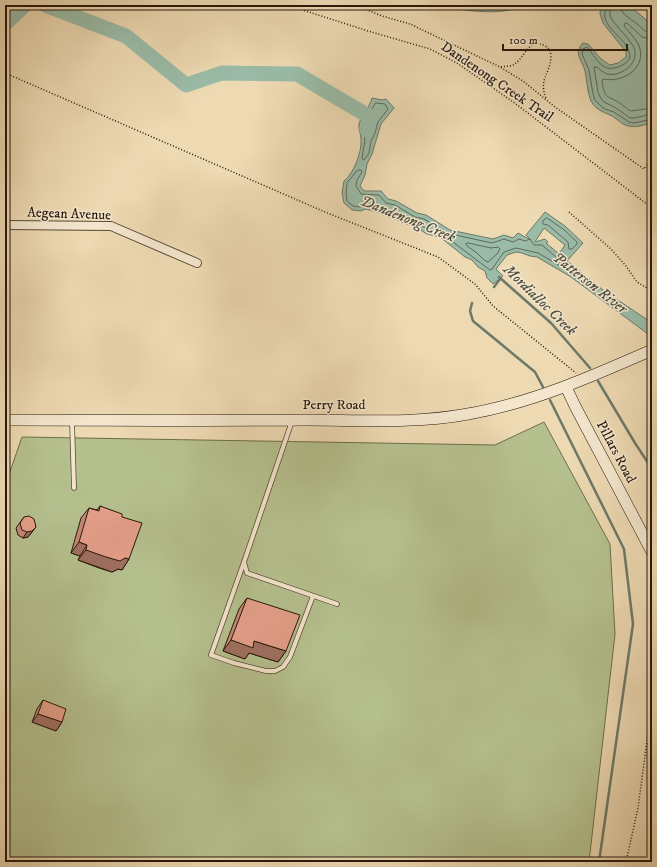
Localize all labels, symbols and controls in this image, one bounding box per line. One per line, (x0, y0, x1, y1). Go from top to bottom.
scale bar (503, 26, 627, 52)
text: 100 m (509, 33, 538, 48)
street label: Dandenong Creek Trail (437, 38, 557, 127)
water label: Dandenong Creek (358, 191, 459, 247)
street label: Aegean Avenue (27, 204, 111, 224)
water label: Patterson River (549, 248, 632, 319)
water label: Mordialloc Creek (499, 260, 581, 340)
street label: Perry Road (303, 396, 365, 414)
street label: Pillars Road (592, 418, 640, 486)

